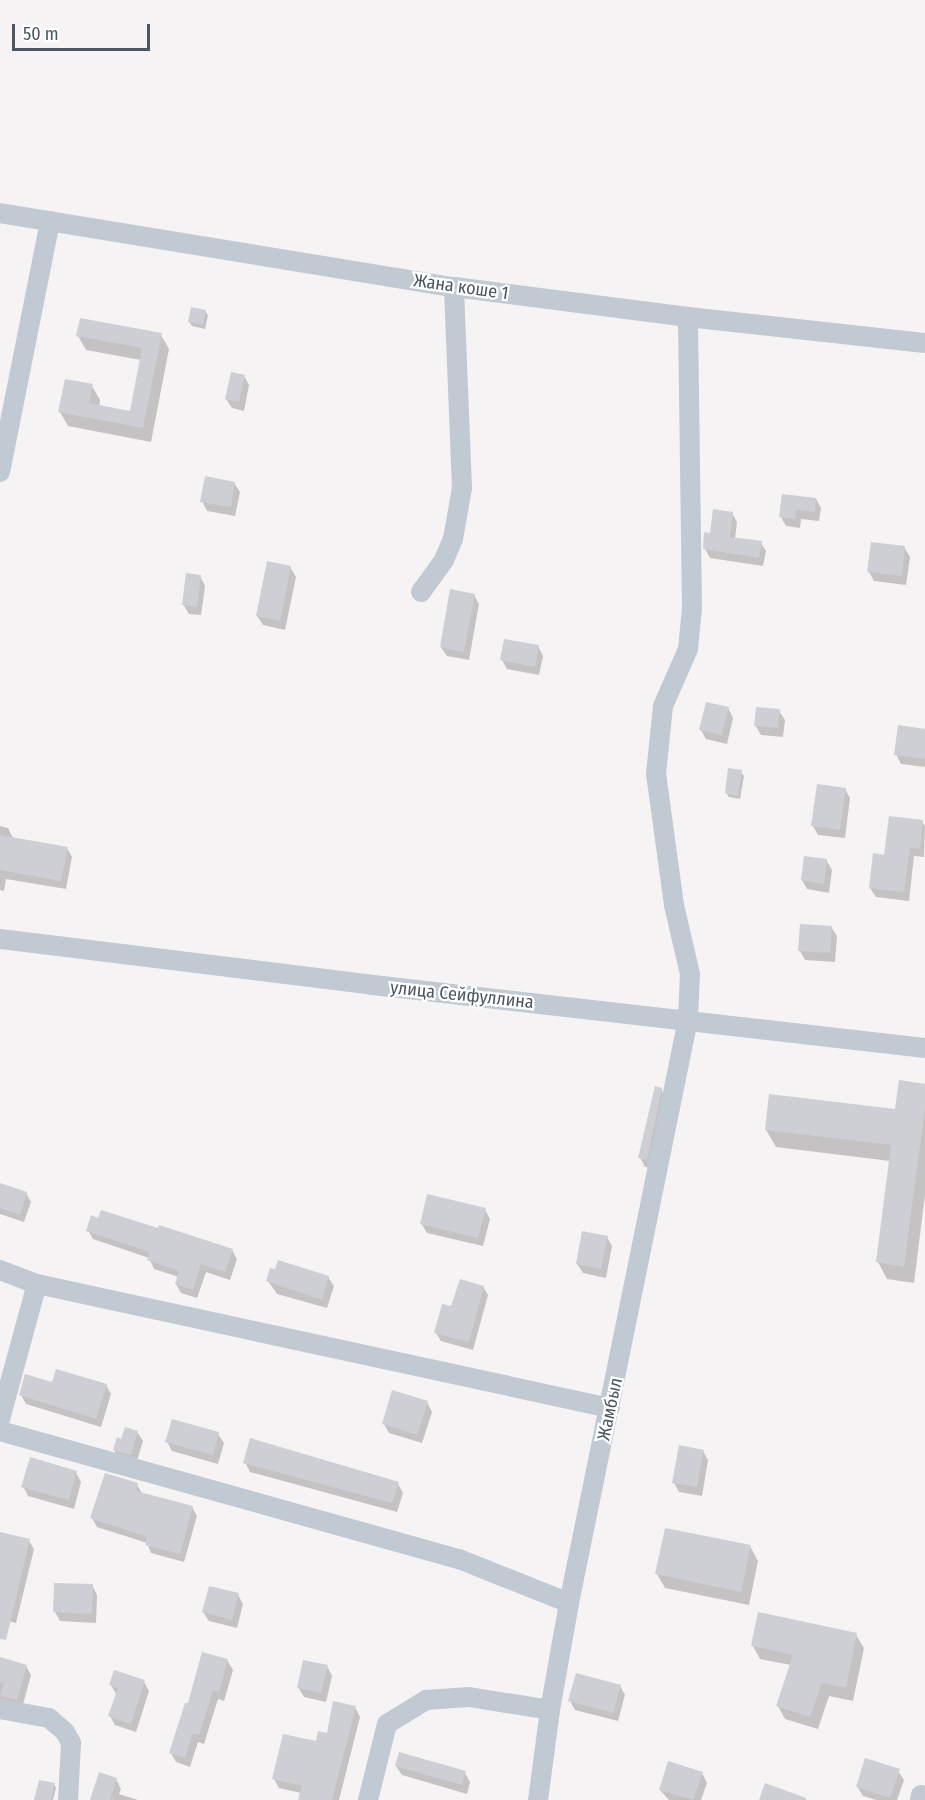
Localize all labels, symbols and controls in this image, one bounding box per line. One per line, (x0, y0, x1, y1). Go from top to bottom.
scale bar (15, 12, 153, 50)
text: 50 m (23, 23, 59, 45)
street label: Жана коше 1 (412, 270, 510, 304)
street label: улица Сейфуллина (389, 977, 535, 1013)
street label: Жамбыл (593, 1376, 627, 1442)

